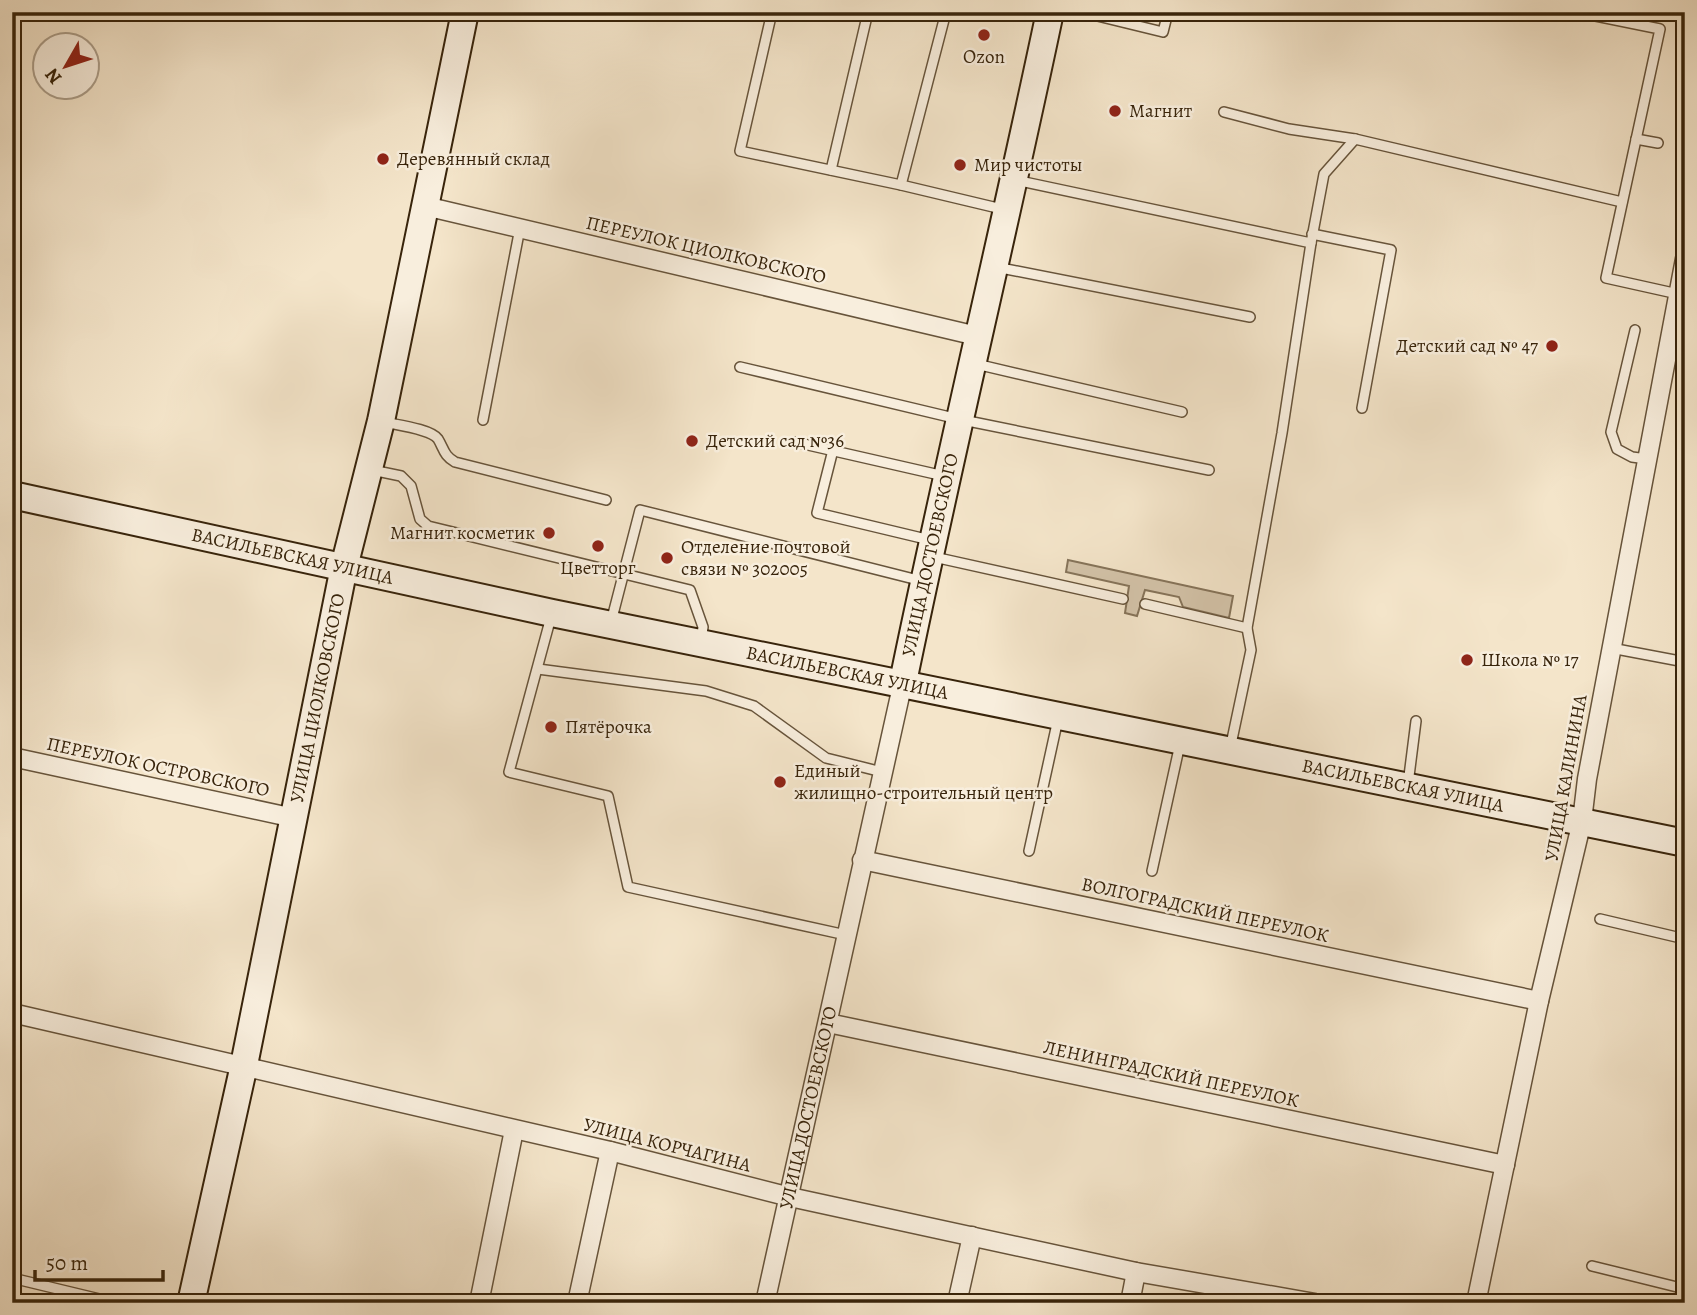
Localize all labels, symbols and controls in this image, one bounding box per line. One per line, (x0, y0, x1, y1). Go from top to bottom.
marker: Ozon (976, 27, 992, 43)
north arrow (32, 32, 102, 102)
place label: Ozon (963, 44, 1005, 70)
text: N (39, 62, 68, 90)
place label: Магнит (1129, 98, 1193, 124)
marker: Магнит (1107, 103, 1123, 119)
place label: Деревянный склад (397, 146, 550, 172)
marker: Деревянный склад (375, 151, 391, 167)
place label: Мир чистоты (974, 152, 1082, 178)
marker: Мир чистоты (952, 157, 968, 173)
street label: ПЕРЕУЛОК ЦИОЛКОВСКОГО (583, 210, 829, 290)
place label: Детский сад № 47 (1396, 333, 1538, 359)
marker: Детский сад № 47 (1544, 338, 1560, 354)
place label: Детский сад №36 (706, 428, 844, 454)
marker: Детский сад №36 (684, 433, 700, 449)
street label: УЛИЦА ДОСТОЕВСКОГО (896, 451, 965, 659)
place label: Магнит косметик (390, 520, 535, 546)
street label: ВАСИЛЬЕВСКАЯ УЛИЦА (189, 522, 397, 591)
marker: Магнит косметик (541, 525, 557, 541)
place label: Отделение почтовой связи № 302005 (681, 534, 851, 582)
marker: Цветторг (590, 538, 606, 554)
marker: Отделение почтовой связи № 302005 (659, 550, 675, 566)
place label: Цветторг (560, 555, 636, 581)
street label: УЛИЦА ЦИОЛКОВСКОГО (284, 591, 351, 805)
street label: ВАСИЛЬЕВСКАЯ УЛИЦА (744, 640, 951, 706)
place label: Школа № 17 (1481, 647, 1578, 673)
marker: Школа № 17 (1459, 652, 1475, 668)
street label: УЛИЦА КАЛИНИНА (1539, 692, 1594, 864)
place label: Пятёрочка (565, 714, 652, 740)
marker: Пятёрочка (543, 719, 559, 735)
street label: ПЕРЕУЛОК ОСТРОВСКОГО (44, 731, 272, 803)
street label: ВАСИЛЬЕВСКАЯ УЛИЦА (1300, 753, 1507, 819)
place label: Единый жилищно-строительный центр (794, 758, 1053, 806)
marker: Единый жилищно-строительный центр (772, 774, 788, 790)
street label: ВОЛГОГРАДСКИЙ ПЕРЕУЛОК (1079, 871, 1331, 949)
street label: УЛИЦА ДОСТОЕВСКОГО (773, 1004, 844, 1212)
street label: ЛЕНИНГРАДСКИЙ ПЕРЕУЛОК (1041, 1034, 1301, 1114)
street label: УЛИЦА КОРЧАГИНА (580, 1112, 754, 1179)
scale bar (35, 1238, 163, 1282)
text: 50 m (46, 1249, 88, 1277)

